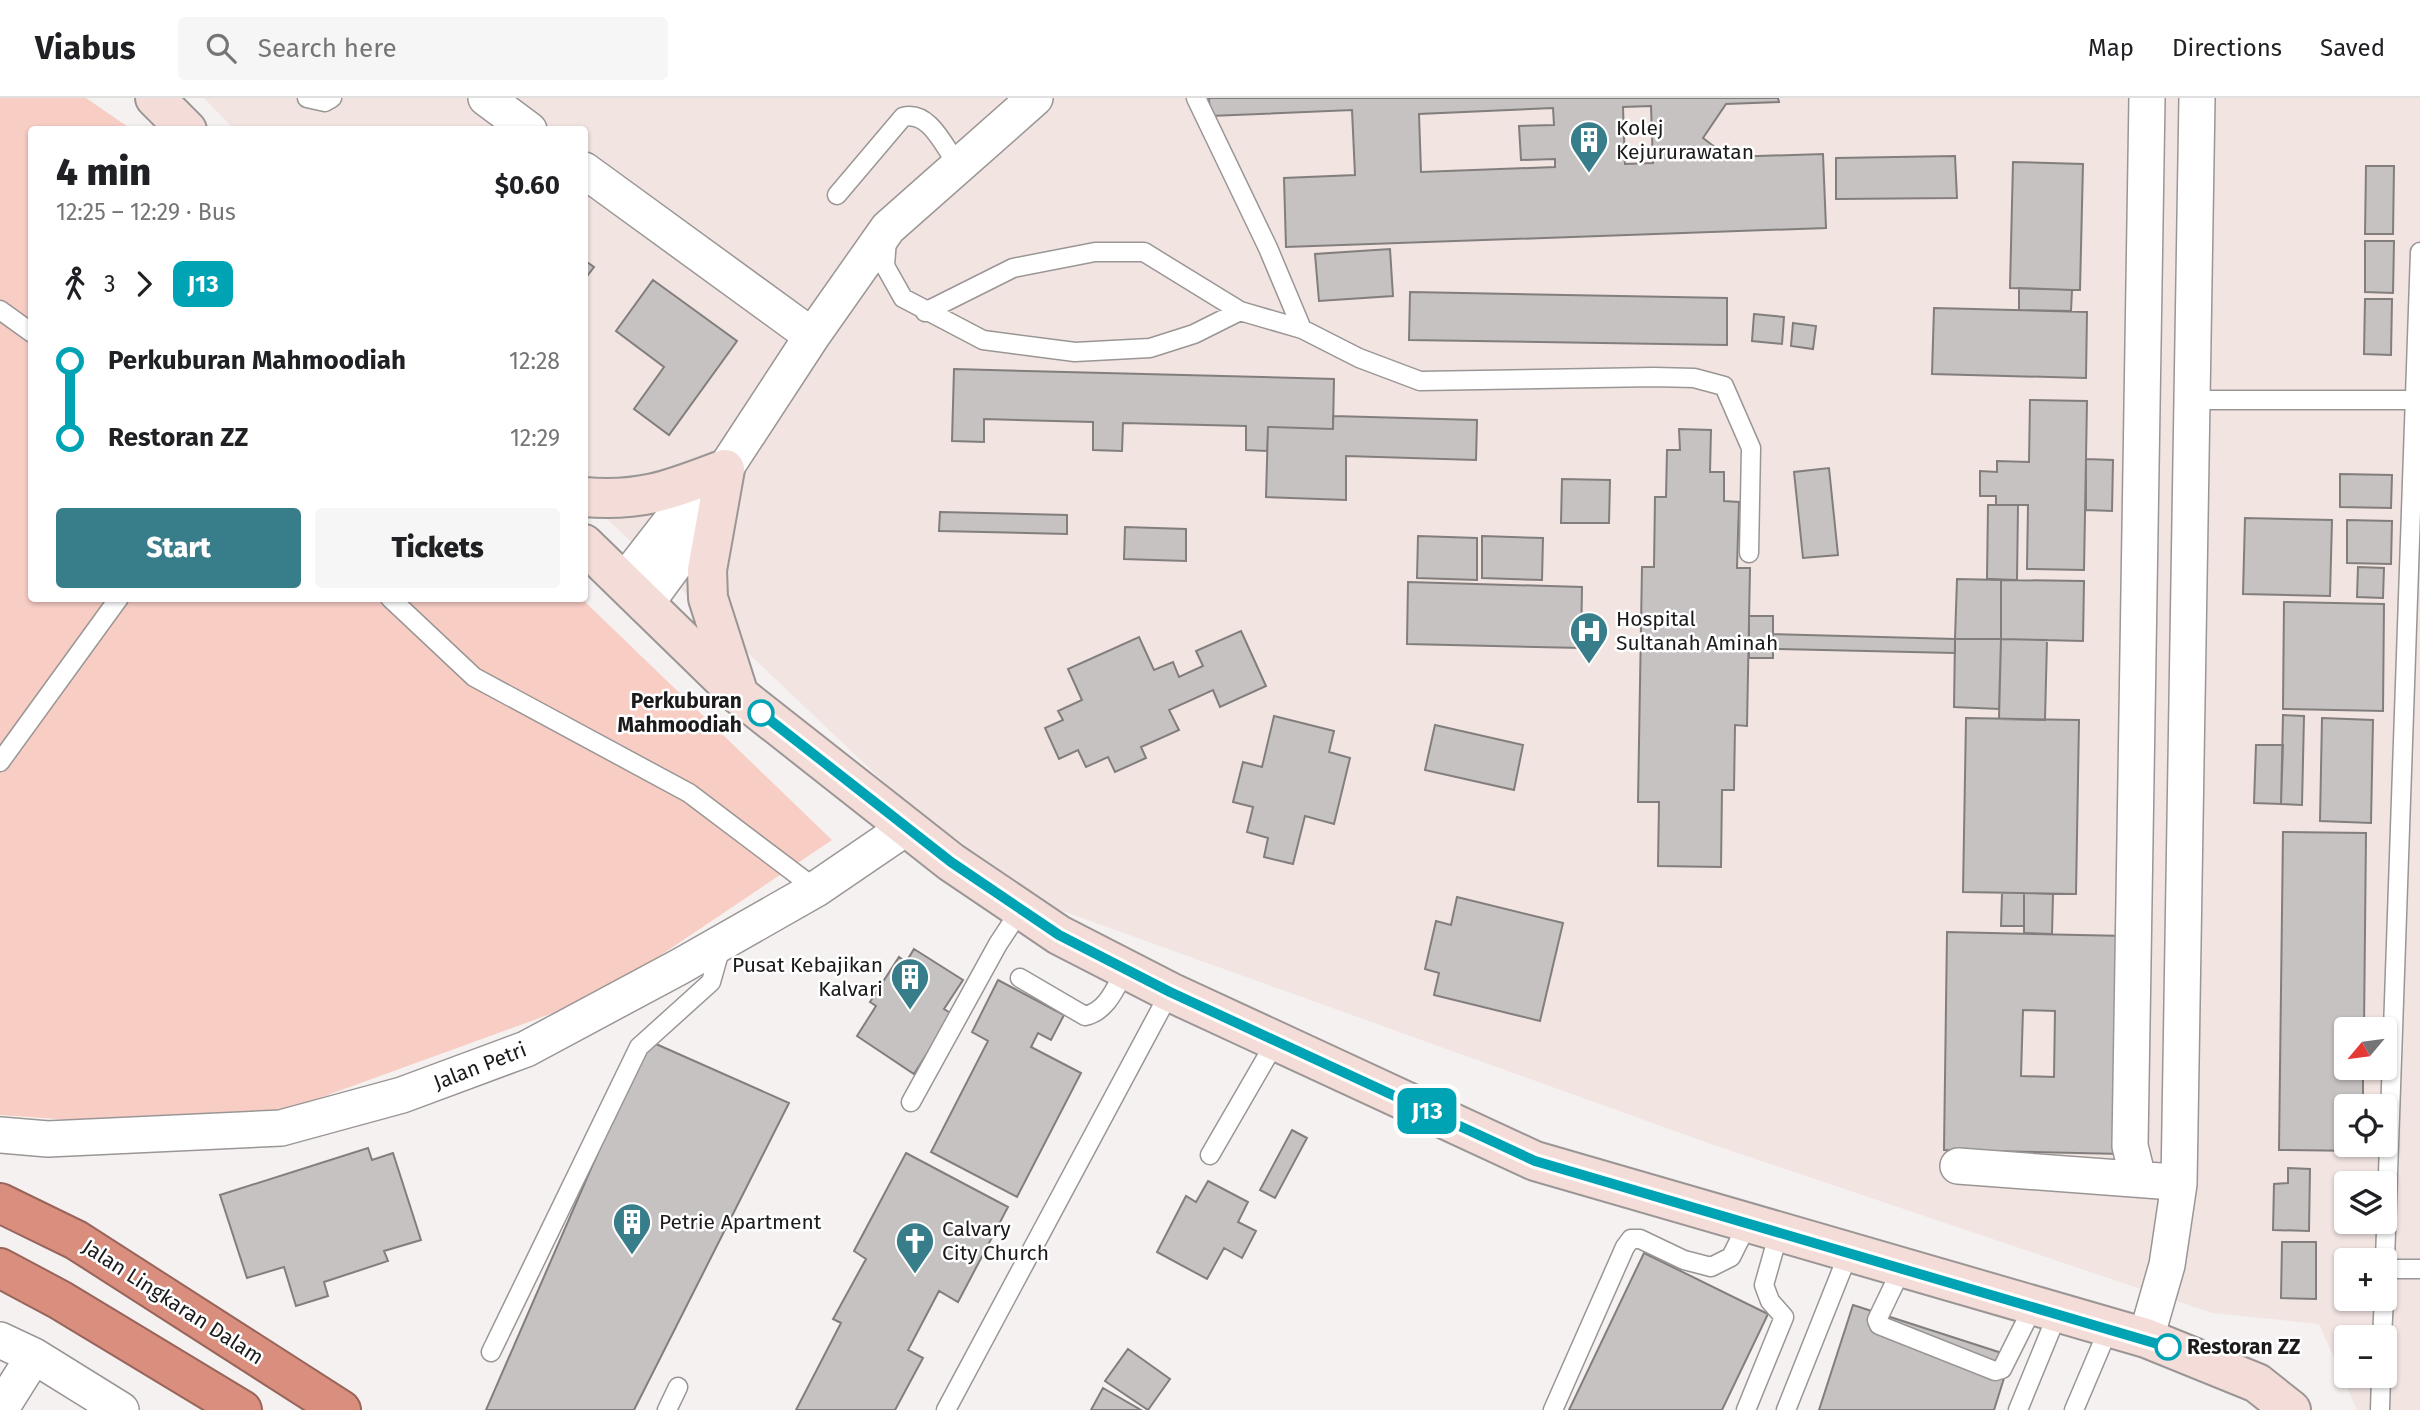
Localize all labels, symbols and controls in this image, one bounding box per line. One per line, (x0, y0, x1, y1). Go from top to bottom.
search box (178, 17, 668, 80)
text: Viabus (35, 28, 136, 68)
icon: search (202, 29, 240, 67)
text: Search here (258, 33, 397, 64)
text: Map (2088, 34, 2134, 62)
text: Directions (2172, 34, 2282, 62)
text: Saved (2320, 34, 2385, 62)
place label: Kolej Kejururawatan (1616, 115, 1754, 165)
building icon: Kolej Kejururawatan (1568, 119, 1610, 174)
text: 4 min (56, 149, 151, 195)
text: $0.60 (495, 170, 560, 201)
text: 12:25 – 12:29 · Bus (56, 198, 236, 226)
icon: walk (56, 265, 94, 303)
icon: forward (125, 265, 163, 303)
text: 3 (104, 270, 115, 298)
text: J13 (187, 270, 219, 298)
text: Perkuburan Mahmoodiah (108, 345, 406, 376)
text: 12:28 (509, 347, 560, 375)
text: Restoran ZZ (108, 422, 248, 453)
text: 12:29 (510, 424, 560, 452)
button: Start (56, 508, 301, 588)
button: Tickets (315, 508, 560, 588)
place label: Hospital Sultanah Aminah (1616, 606, 1778, 656)
hospital icon: Hospital Sultanah Aminah (1568, 610, 1610, 665)
place label: Perkuburan Mahmoodiah (617, 688, 742, 738)
marker: Perkuburan Mahmoodiah (748, 700, 774, 726)
place label: Pusat Kebajikan Kalvari (732, 952, 883, 1002)
building icon: Pusat Kebajikan Kalvari (889, 956, 931, 1011)
north arrow (2334, 1017, 2398, 1080)
map controls (2334, 1017, 2397, 1388)
street label: Jalan Petri (430, 1036, 530, 1096)
line badge: J13 (1387, 1088, 1467, 1134)
button: locate (2334, 1094, 2397, 1157)
text: J13 (1411, 1097, 1443, 1125)
button: layers (2334, 1171, 2397, 1234)
building icon: Petrie Apartment (611, 1201, 653, 1256)
place label: Petrie Apartment (659, 1209, 822, 1235)
place label: Calvary City Church (942, 1216, 1049, 1266)
church icon: Calvary City Church (894, 1220, 936, 1275)
street label: Jalan Lingkaran Dalam (77, 1234, 269, 1370)
button: + (2334, 1248, 2397, 1311)
button: − (2334, 1325, 2397, 1388)
marker: Restoran ZZ (2155, 1334, 2181, 1360)
place label: Restoran ZZ (2187, 1334, 2300, 1360)

